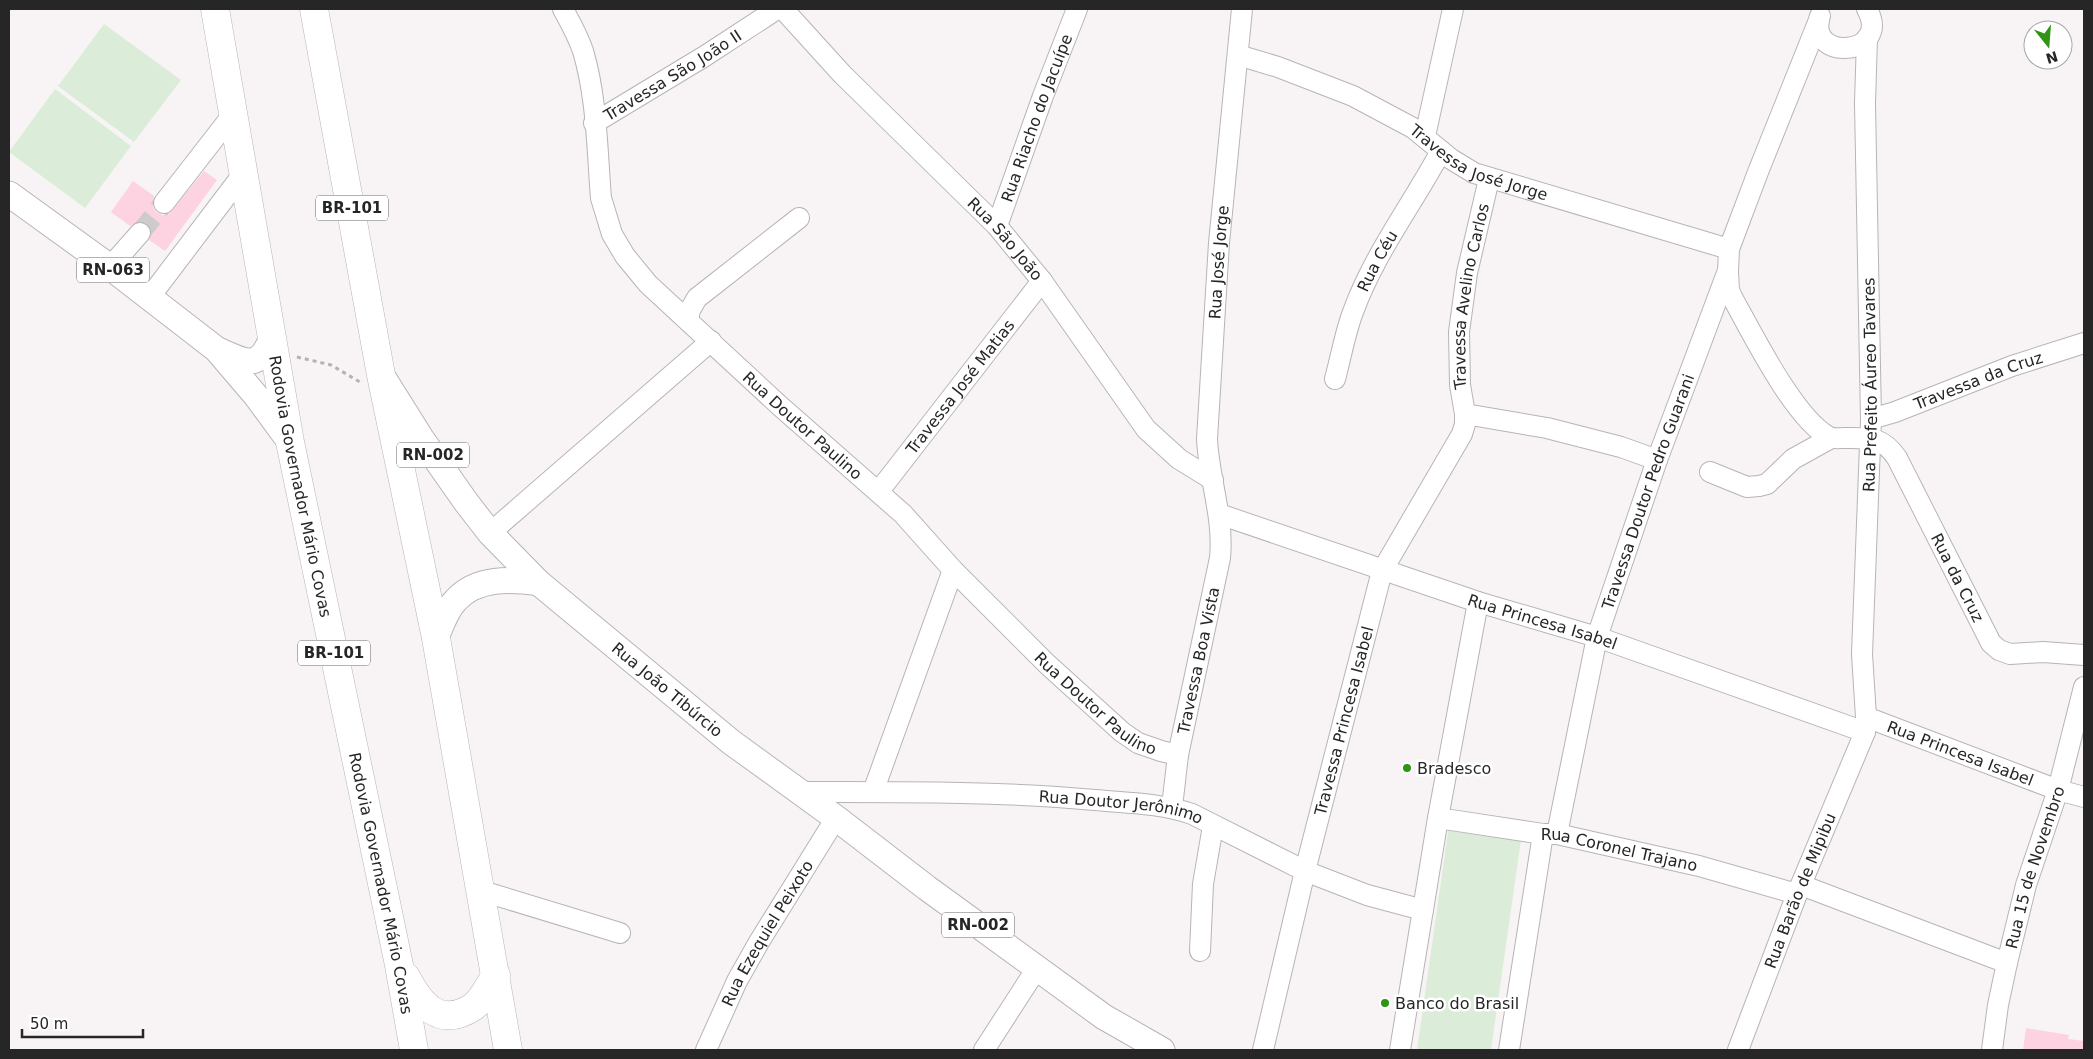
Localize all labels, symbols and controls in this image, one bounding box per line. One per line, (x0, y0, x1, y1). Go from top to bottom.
north arrow (2023, 20, 2073, 70)
street label: Travessa São João II (599, 25, 745, 125)
street label: Rua Riacho do Jacuípe (997, 31, 1076, 204)
text: N (2044, 48, 2060, 67)
street label: Travessa José Jorge (1406, 119, 1550, 204)
street label: Rua São João (964, 193, 1047, 284)
road number: BR-101 (316, 196, 388, 220)
street label: Travessa Avelino Carlos (1449, 201, 1493, 392)
street label: Rua José Jorge (1205, 204, 1232, 320)
street label: Rua Céu (1353, 227, 1401, 294)
road number: RN-063 (77, 258, 149, 282)
street label: Rua Prefeito Áureo Tavares (1859, 277, 1881, 492)
street label: Travessa José Matias (901, 316, 1018, 459)
street label: Travessa da Cruz (1910, 347, 2045, 414)
street label: Rodovia Governador Mário Covas (266, 354, 336, 619)
street label: Rua Doutor Paulino (739, 367, 866, 483)
street label: Travessa Doutor Pedro Guarani (1597, 371, 1698, 613)
road number: RN-002 (397, 442, 469, 468)
street label: Rua da Cruz (1927, 530, 1988, 625)
street label: Travessa Boa Vista (1173, 585, 1223, 737)
street label: Rua Princesa Isabel (1465, 590, 1620, 653)
street label: Travessa Princesa Isabel (1310, 624, 1377, 818)
street label: Rua João Tibúrcio (608, 638, 727, 741)
road number: BR-101 (298, 640, 370, 666)
street label: Rua Doutor Paulino (1031, 648, 1159, 758)
street label: Rua Princesa Isabel (1884, 716, 2036, 789)
street label: Rodovia Governador Mário Covas (345, 751, 417, 1015)
place label: Bradesco (1417, 759, 1491, 778)
marker: Bradesco (1401, 762, 1413, 774)
street label: Rua 15 de Novembro (2001, 784, 2068, 950)
street label: Rua Doutor Jerônimo (1038, 786, 1207, 828)
street label: Rua Barão de Mipibu (1760, 810, 1839, 971)
street label: Rua Coronel Trajano (1541, 825, 1699, 875)
street label: Rua Ezequiel Peixoto (717, 857, 817, 1009)
road number: RN-002 (942, 912, 1014, 938)
place label: Banco do Brasil (1395, 994, 1519, 1013)
marker: Banco do Brasil (1379, 997, 1391, 1009)
scale bar (22, 1006, 144, 1038)
text: 50 m (30, 1015, 68, 1033)

